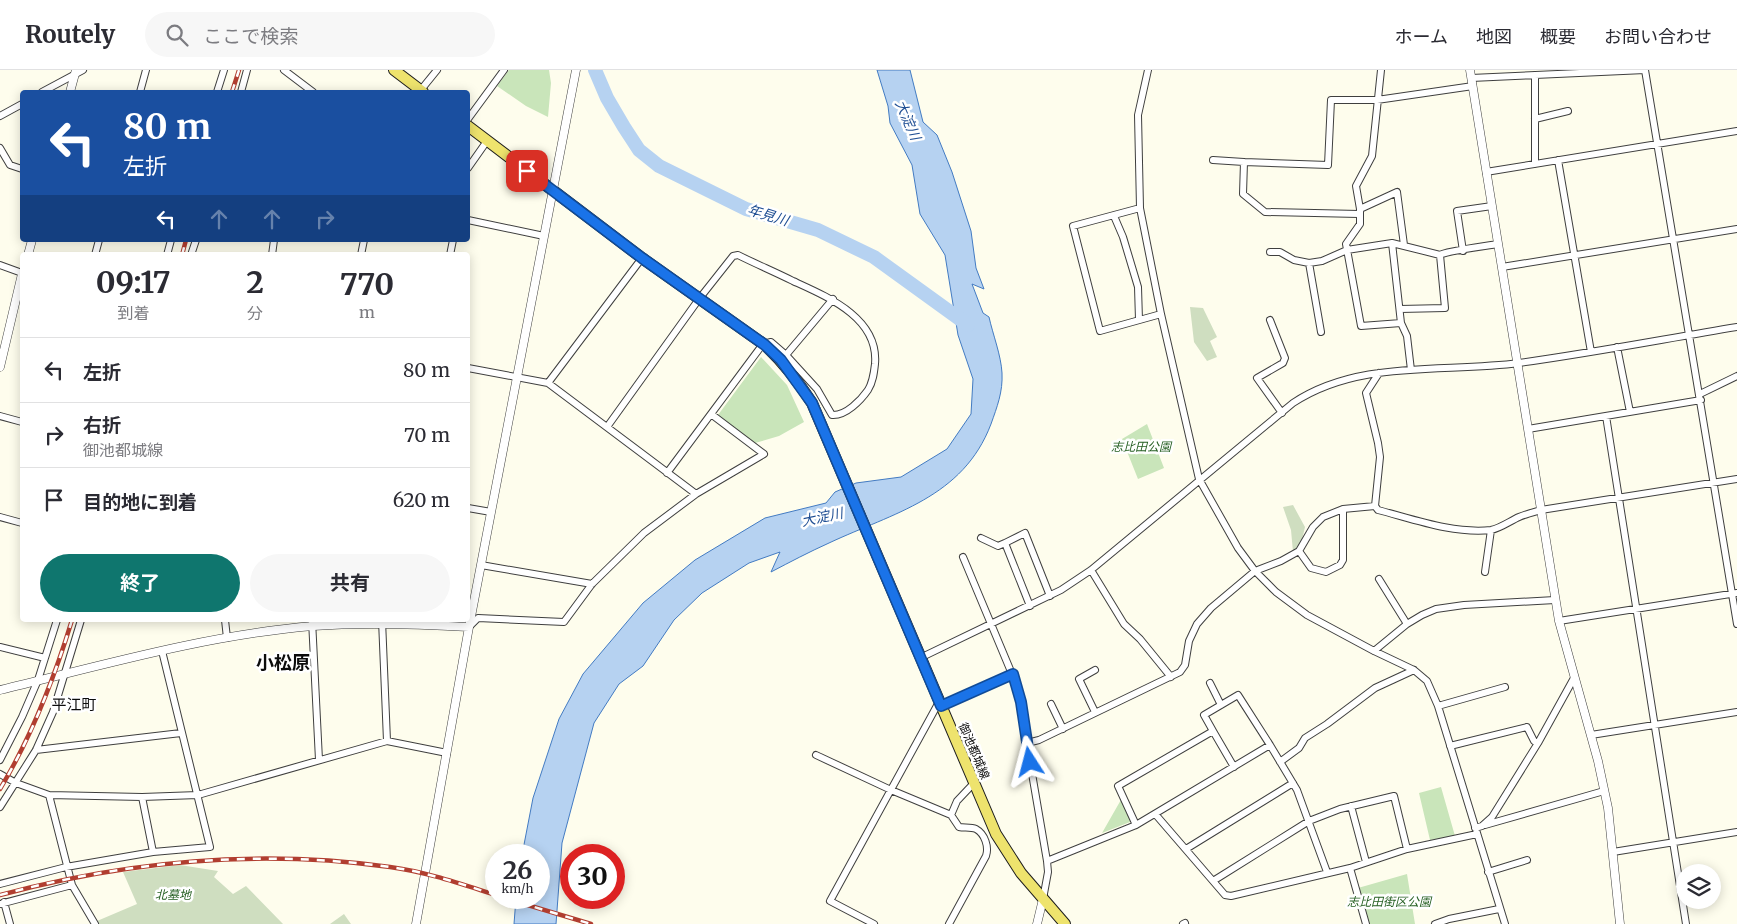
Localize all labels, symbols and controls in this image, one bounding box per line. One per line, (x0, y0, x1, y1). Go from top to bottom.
search box (145, 12, 495, 57)
text: Routely (25, 19, 115, 50)
icon: search (163, 21, 191, 49)
text: ここで検索 (203, 24, 298, 48)
text: ホーム (1395, 25, 1448, 48)
text: 地図 (1476, 25, 1512, 48)
text: 概要 (1540, 25, 1576, 48)
text: お問い合わせ (1604, 25, 1712, 48)
water label: 大淀川 (891, 97, 926, 145)
text: 80 m (123, 105, 211, 149)
icon: left (40, 110, 105, 175)
pin (506, 150, 548, 192)
text: 左折 (123, 152, 167, 180)
icon: arrive (513, 157, 541, 185)
water label: 年見川 (745, 200, 793, 230)
icon: left (152, 205, 180, 233)
icon: ahead (205, 205, 233, 233)
icon: ahead (258, 205, 286, 233)
icon: right (311, 205, 339, 233)
text: 09:17 (96, 263, 171, 301)
text: 2 (246, 263, 264, 301)
text: 770 (340, 265, 394, 303)
text: m (359, 302, 375, 322)
text: 到着 (117, 303, 149, 323)
text: 分 (247, 303, 263, 323)
icon: left (40, 356, 68, 384)
text: 80 m (403, 358, 450, 382)
text: 左折 (83, 360, 121, 384)
text: 右折 (83, 413, 121, 437)
icon: right (40, 421, 68, 449)
text: 70 m (404, 423, 450, 447)
park label: 志比田公園 (1111, 439, 1173, 454)
text: 御池都城線 (83, 440, 163, 460)
icon: arrive (40, 486, 68, 514)
text: 620 m (393, 488, 450, 512)
text: 目的地に到着 (83, 490, 197, 514)
water label: 大淀川 (800, 503, 846, 530)
button: 終了 (40, 554, 240, 612)
button: 共有 (250, 554, 450, 612)
district label: 小松原 (256, 651, 310, 674)
district label: 平江町 (51, 695, 97, 714)
street label: 御池都城線 (956, 720, 993, 781)
position arrow (1003, 735, 1055, 787)
speed limit sign: 30 (560, 844, 625, 909)
text: 26 (503, 854, 532, 886)
map controls (1676, 864, 1721, 909)
button: layers (1676, 864, 1721, 909)
text: km/h (502, 881, 533, 896)
park label: 北墓地 (155, 887, 193, 902)
park label: 志比田街区公園 (1347, 894, 1433, 909)

